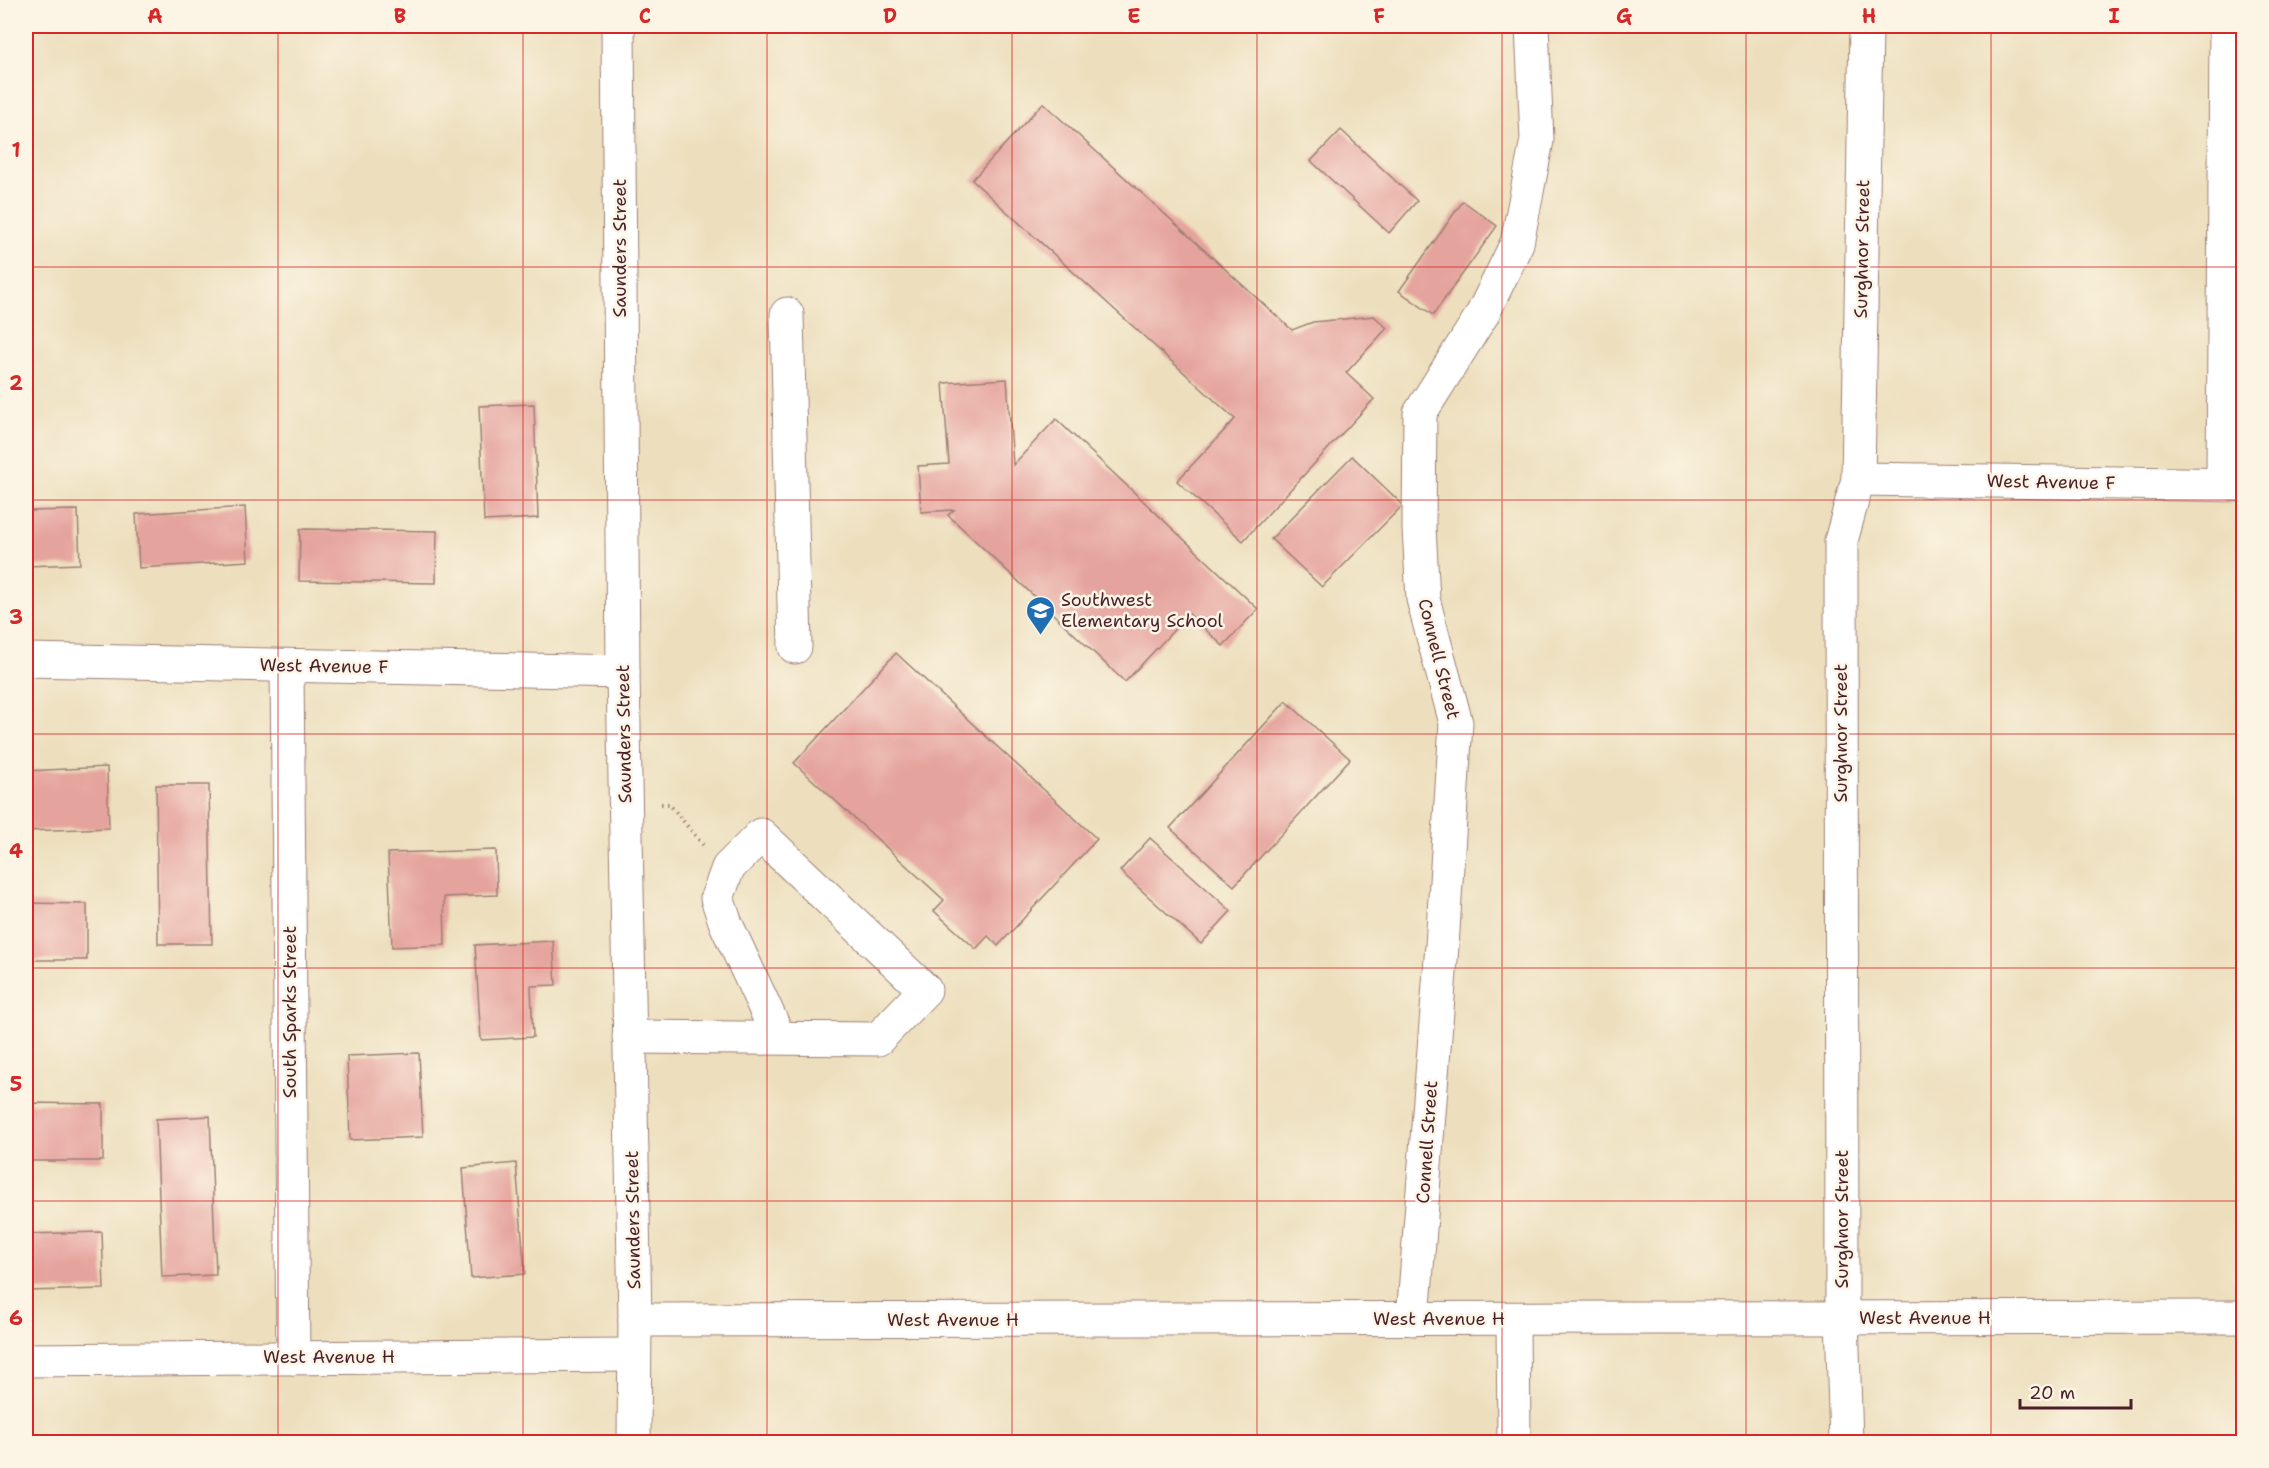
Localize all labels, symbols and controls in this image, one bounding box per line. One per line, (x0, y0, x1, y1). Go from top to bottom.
text: A (147, 3, 163, 29)
text: B (394, 3, 406, 29)
text: C (639, 3, 651, 29)
text: D (883, 3, 897, 29)
text: E (1127, 3, 1141, 29)
text: F (1373, 3, 1385, 29)
text: G (1616, 3, 1632, 29)
text: H (1862, 3, 1876, 29)
text: I (2108, 3, 2120, 29)
text: 1 (11, 137, 21, 163)
street label: Saunders Street (608, 178, 632, 317)
street label: Surghnor Street (1849, 179, 1875, 319)
text: 2 (9, 370, 23, 396)
street label: West Avenue F (1986, 469, 2116, 495)
place label: Southwest Elementary School (1061, 588, 1224, 633)
school or university icon: Southwest Elementary School (1024, 594, 1056, 636)
street label: Connell Street (1412, 596, 1466, 722)
text: 3 (9, 604, 23, 630)
street label: West Avenue F (259, 653, 389, 679)
street label: Surghnor Street (1829, 663, 1853, 802)
street label: Saunders Street (611, 664, 637, 804)
text: 4 (9, 838, 23, 864)
street label: South Sparks Street (278, 926, 302, 1098)
text: 5 (10, 1071, 22, 1097)
street label: Connell Street (1411, 1080, 1443, 1204)
street label: Surghnor Street (1830, 1149, 1854, 1288)
street label: Saunders Street (620, 1150, 646, 1290)
text: 6 (9, 1305, 23, 1331)
street label: West Avenue H (1859, 1306, 1991, 1330)
street label: West Avenue H (1373, 1307, 1505, 1331)
street label: West Avenue H (887, 1308, 1019, 1332)
street label: West Avenue H (263, 1345, 395, 1369)
scale bar (2020, 1372, 2131, 1410)
text: 20 m (2029, 1381, 2075, 1405)

